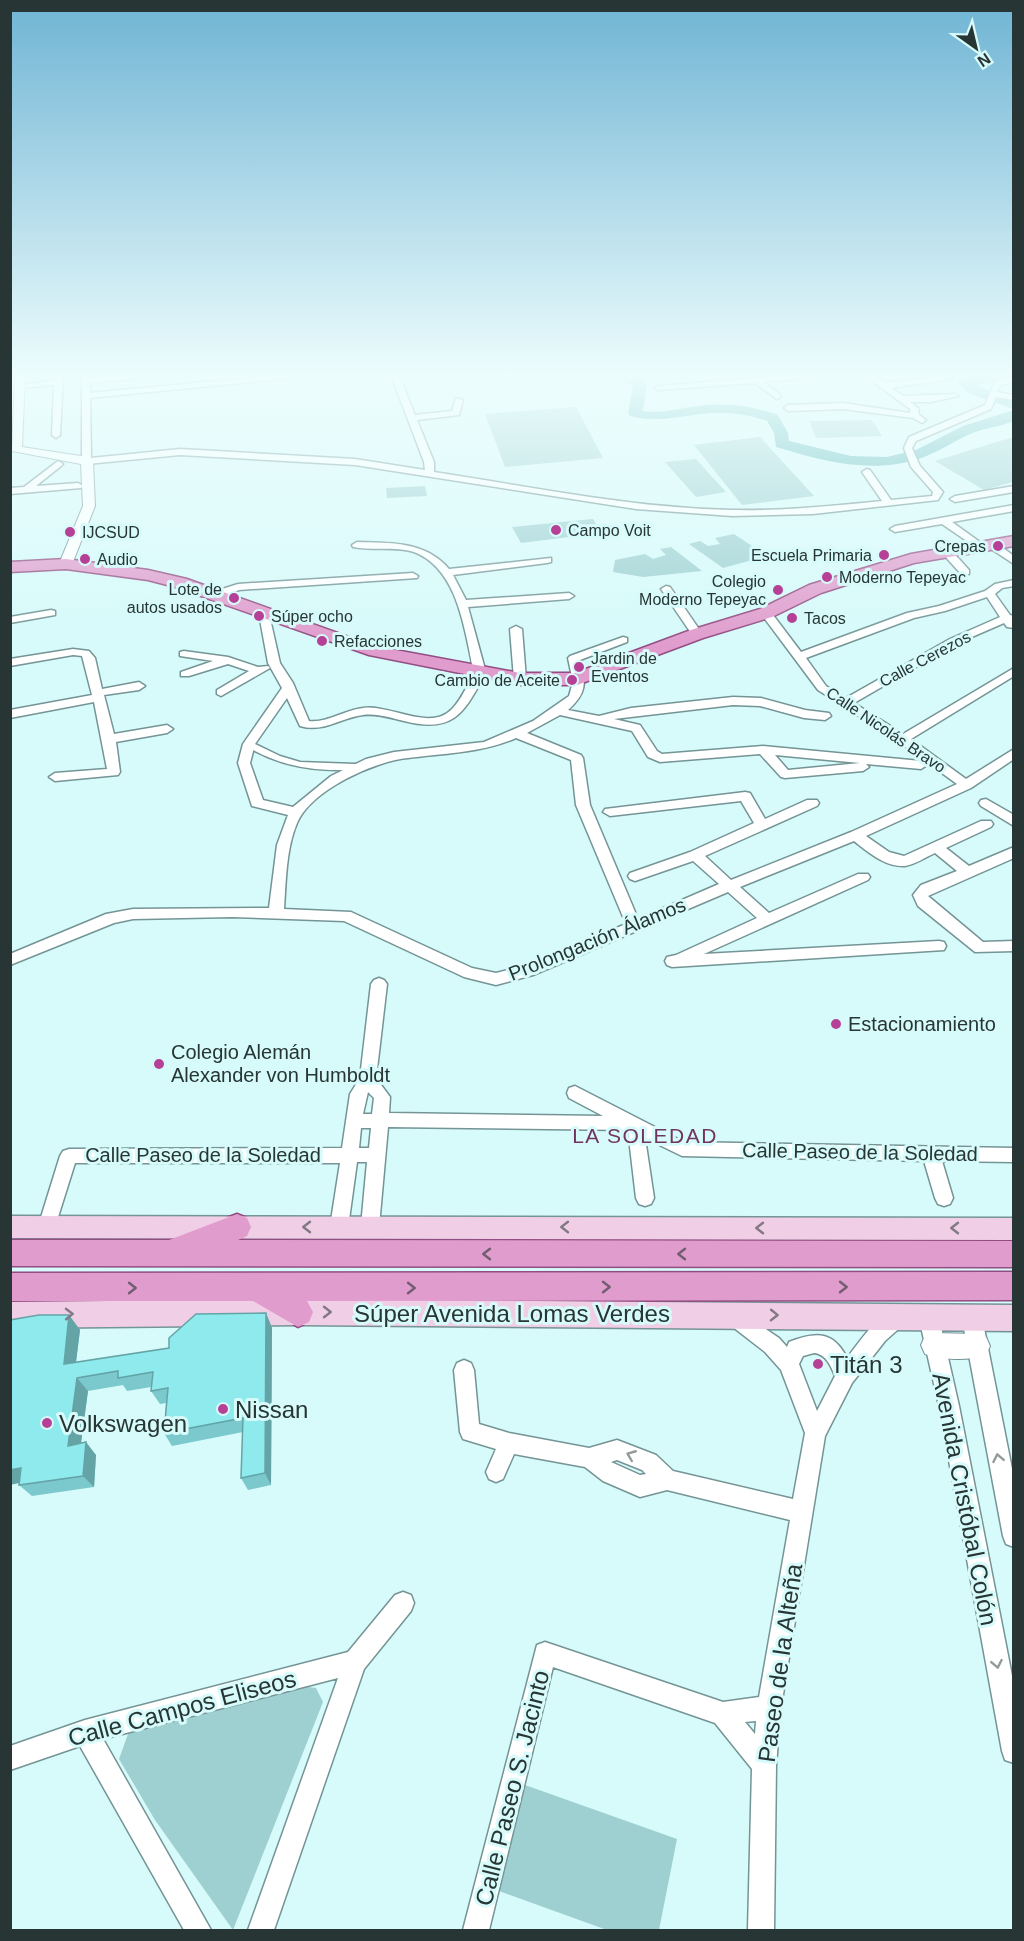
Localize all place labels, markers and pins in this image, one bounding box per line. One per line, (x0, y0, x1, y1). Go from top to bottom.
place label: Campo Voit (568, 522, 651, 539)
marker: Campo Voit (549, 523, 563, 537)
place label: IJCSUD (82, 524, 140, 541)
marker: IJCSUD (63, 525, 77, 539)
place label: Crepas (934, 538, 986, 555)
marker: Crepas (991, 539, 1005, 553)
place label: Escuela Primaria (751, 547, 872, 564)
marker: Escuela Primaria (877, 548, 891, 562)
place label: Audio (97, 551, 138, 568)
marker: Audio (78, 552, 92, 566)
place label: Moderno Tepeyac (839, 569, 966, 586)
marker: Moderno Tepeyac (820, 570, 834, 584)
place label: Colegio Moderno Tepeyac (639, 573, 766, 608)
place label: Lote de autos usados (127, 581, 222, 616)
marker: Colegio Moderno Tepeyac (771, 583, 785, 597)
marker: Lote de autos usados (227, 591, 241, 605)
place label: Súper ocho (271, 608, 353, 625)
marker: Súper ocho (252, 609, 266, 623)
place label: Tacos (804, 610, 846, 627)
marker: Tacos (785, 611, 799, 625)
place label: Refacciones (334, 633, 422, 650)
marker: Refacciones (315, 634, 329, 648)
place label: Jardin de Eventos (591, 650, 657, 685)
marker: Jardin de Eventos (572, 660, 586, 674)
place label: Cambio de Aceite (435, 672, 560, 689)
marker: Cambio de Aceite (565, 673, 579, 687)
place label: Estacionamiento (848, 1013, 996, 1035)
marker: Estacionamiento (829, 1017, 843, 1031)
place label: Colegio Alemán Alexander von Humboldt (171, 1041, 390, 1086)
marker: Colegio Alemán Alexander von Humboldt (152, 1057, 166, 1071)
place label: Titán 3 (830, 1351, 902, 1378)
marker: Titán 3 (811, 1357, 825, 1371)
place label: Nissan (235, 1396, 308, 1423)
marker: Nissan (216, 1402, 230, 1416)
place label: Volkswagen (59, 1410, 187, 1437)
marker: Volkswagen (40, 1416, 54, 1430)

